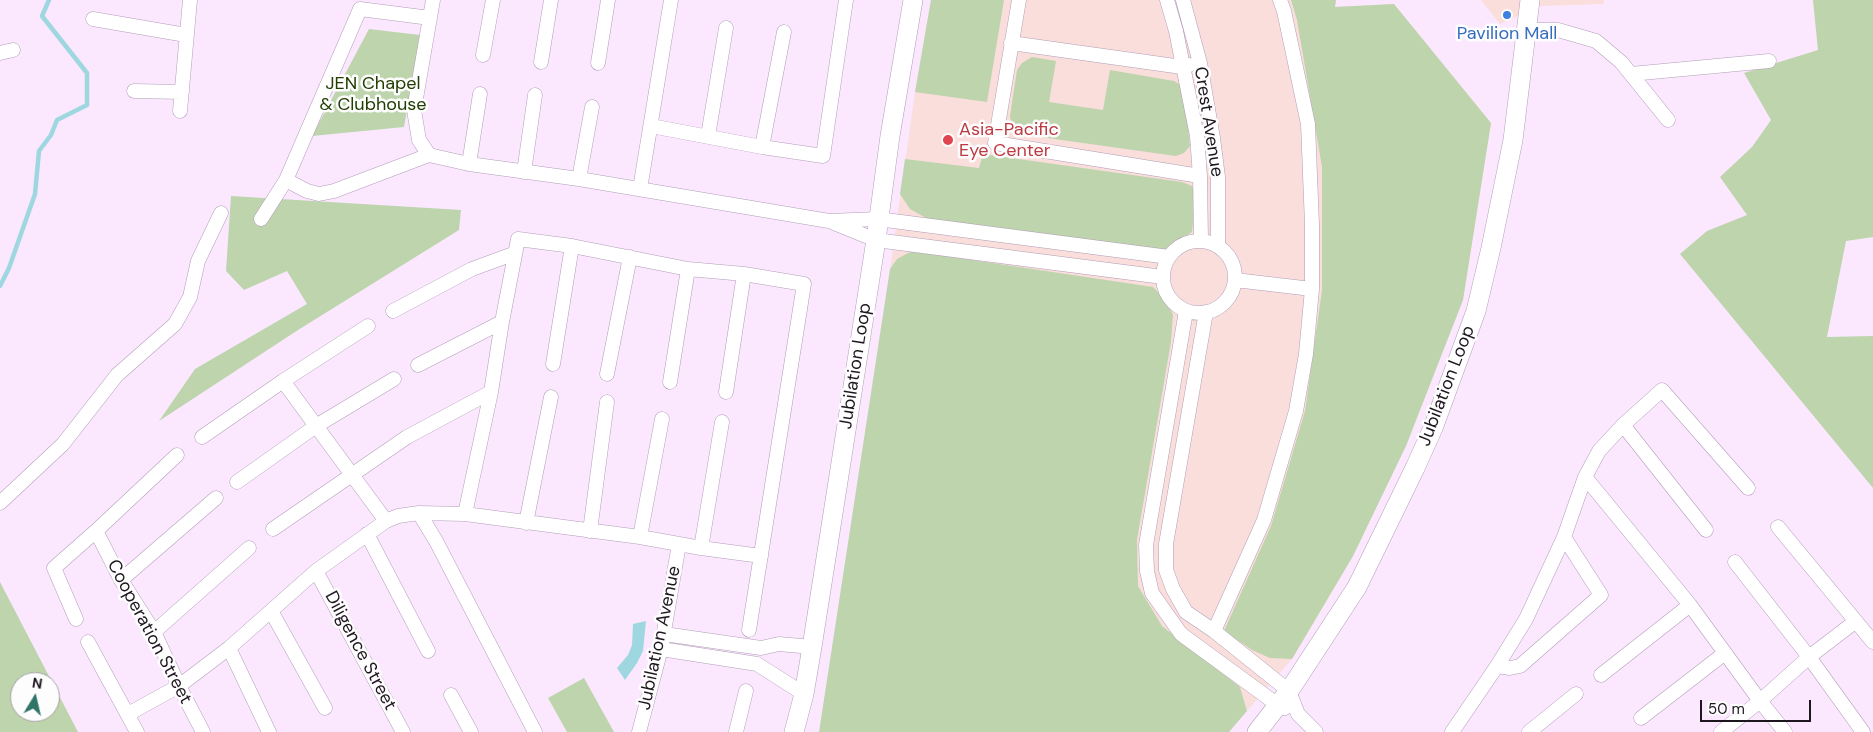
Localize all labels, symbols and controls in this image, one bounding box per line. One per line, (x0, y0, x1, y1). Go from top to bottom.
marker: Pavilion Mall (1501, 9, 1513, 21)
place label: Pavilion Mall (1457, 23, 1557, 45)
street label: Crest Avenue (1189, 65, 1227, 179)
park label: JEN Chapel & Clubhouse (319, 73, 427, 116)
place label: Asia-Pacific Eye Center (959, 119, 1059, 162)
marker: Asia-Pacific Eye Center (941, 133, 955, 147)
street label: Jubilation Loop (835, 301, 877, 431)
street label: Jubilation Loop (1414, 323, 1480, 449)
street label: Cooperation Street (102, 556, 196, 708)
street label: Jubilation Avenue (634, 564, 686, 712)
street label: Diligence Street (320, 588, 400, 714)
north arrow (10, 672, 60, 722)
text: N (31, 673, 44, 693)
scale bar (1703, 690, 1814, 722)
text: 50 m (1708, 699, 1745, 719)

